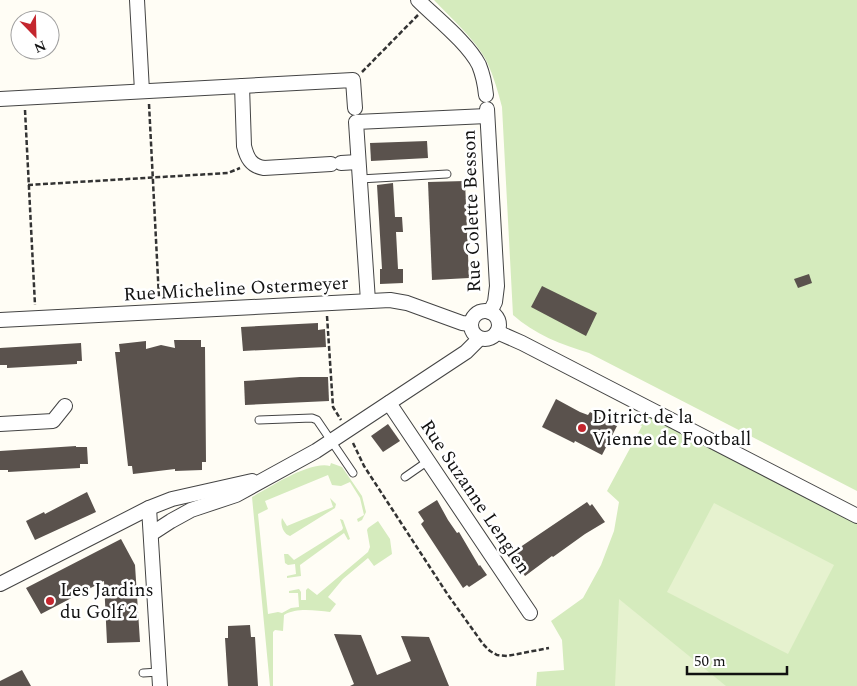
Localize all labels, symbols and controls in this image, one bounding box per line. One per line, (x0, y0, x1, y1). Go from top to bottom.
north arrow (10, 10, 60, 60)
text: N (31, 35, 49, 58)
street label: Rue Colette Besson (455, 129, 489, 293)
street label: Rue Micheline Ostermeyer (123, 269, 350, 309)
place label: Ditrict de la Vienne de Football (592, 403, 751, 454)
street label: Rue Suzanne Lenglen (412, 414, 538, 580)
marker: Ditrict de la Vienne de Football (576, 422, 588, 434)
place label: Les Jardins du Golf 2 (60, 576, 154, 627)
marker: Les Jardins du Golf 2 (44, 595, 56, 607)
scale bar (687, 644, 787, 676)
text: 50 m (694, 650, 726, 673)

